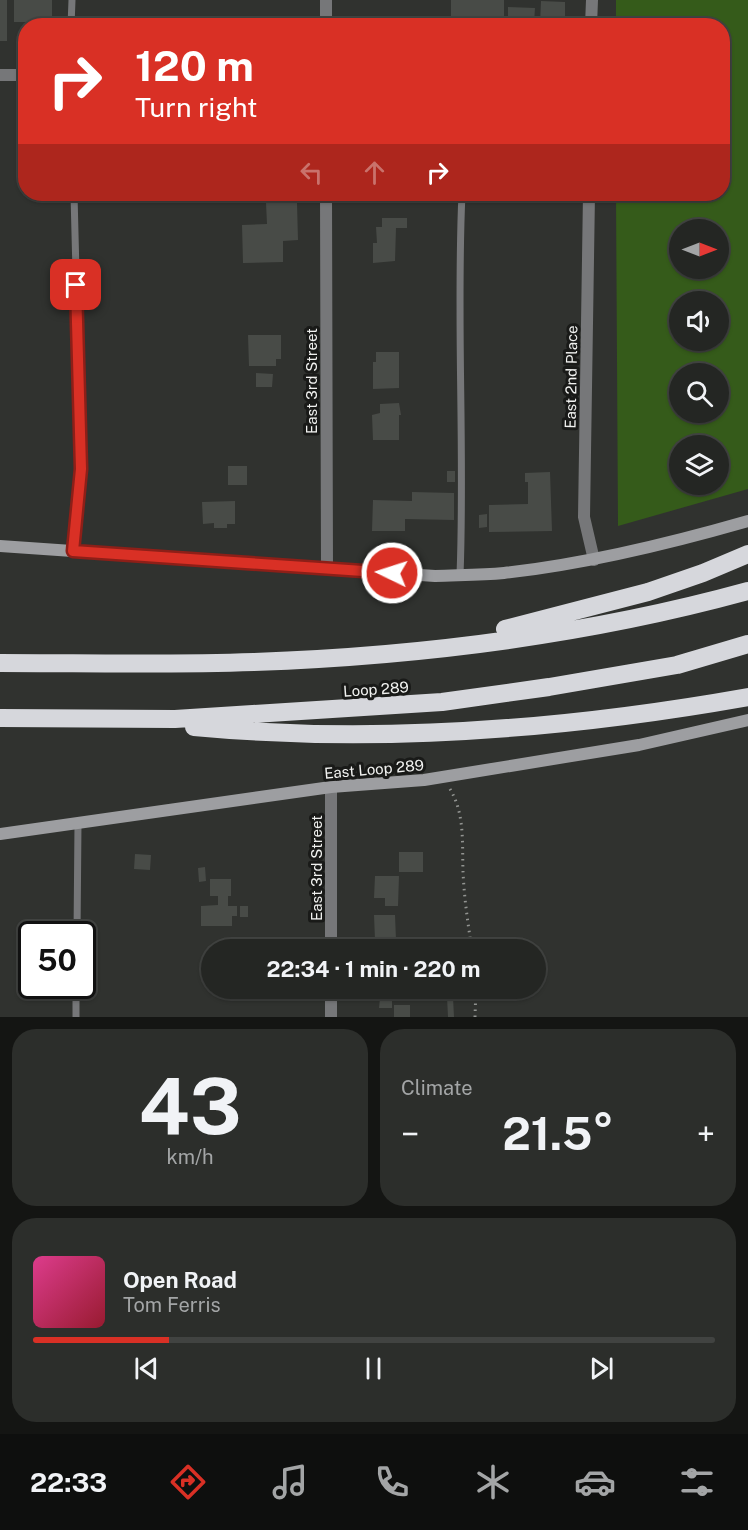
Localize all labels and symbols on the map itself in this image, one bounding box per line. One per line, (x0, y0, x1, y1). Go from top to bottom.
north arrow (669, 219, 729, 279)
pin (50, 259, 101, 310)
street label: East 2nd Place (562, 325, 580, 429)
street label: East 3rd Street (303, 328, 320, 434)
position arrow (360, 541, 424, 605)
street label: Loop 289 (343, 678, 409, 700)
street label: East Loop 289 (323, 756, 425, 782)
street label: East 3rd Street (308, 815, 325, 921)
speed limit sign: 50 (18, 921, 96, 999)

